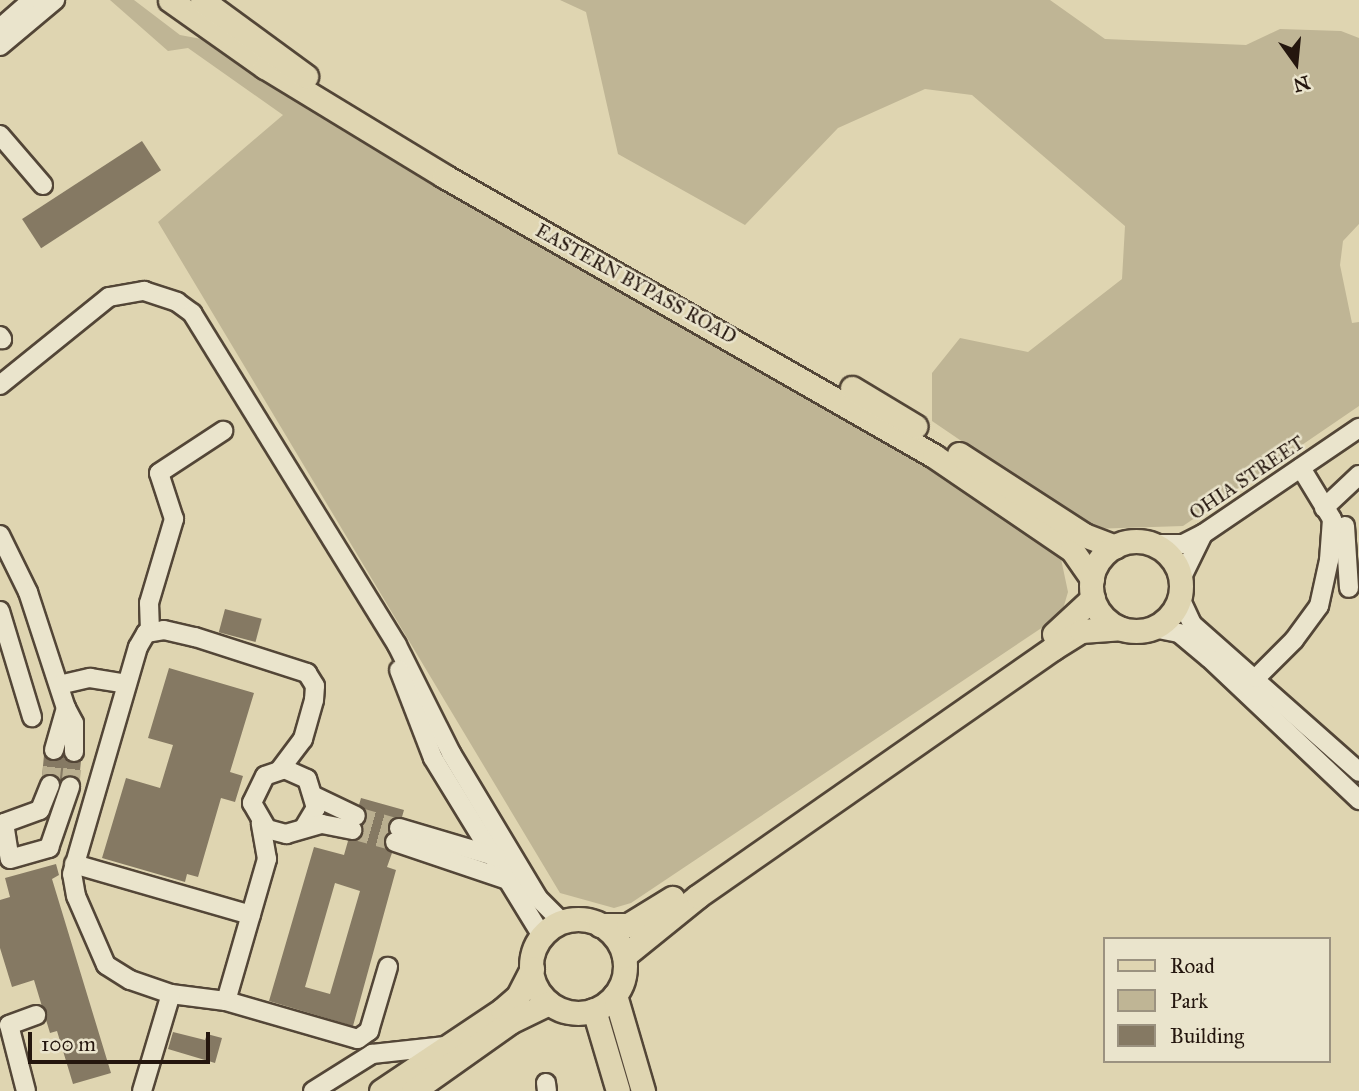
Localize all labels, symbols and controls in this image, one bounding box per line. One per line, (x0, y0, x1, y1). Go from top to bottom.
north arrow (1261, 28, 1331, 98)
text: N (1291, 71, 1312, 97)
street label: EASTERN BYPASS ROAD (532, 219, 740, 349)
street label: OHIA STREET (1185, 431, 1309, 525)
legend (1104, 937, 1331, 1063)
text: Road (1170, 953, 1215, 979)
text: Park (1170, 988, 1208, 1014)
scale bar (32, 1018, 214, 1062)
text: Building (1170, 1023, 1244, 1049)
text: 100 m (41, 1031, 96, 1057)

